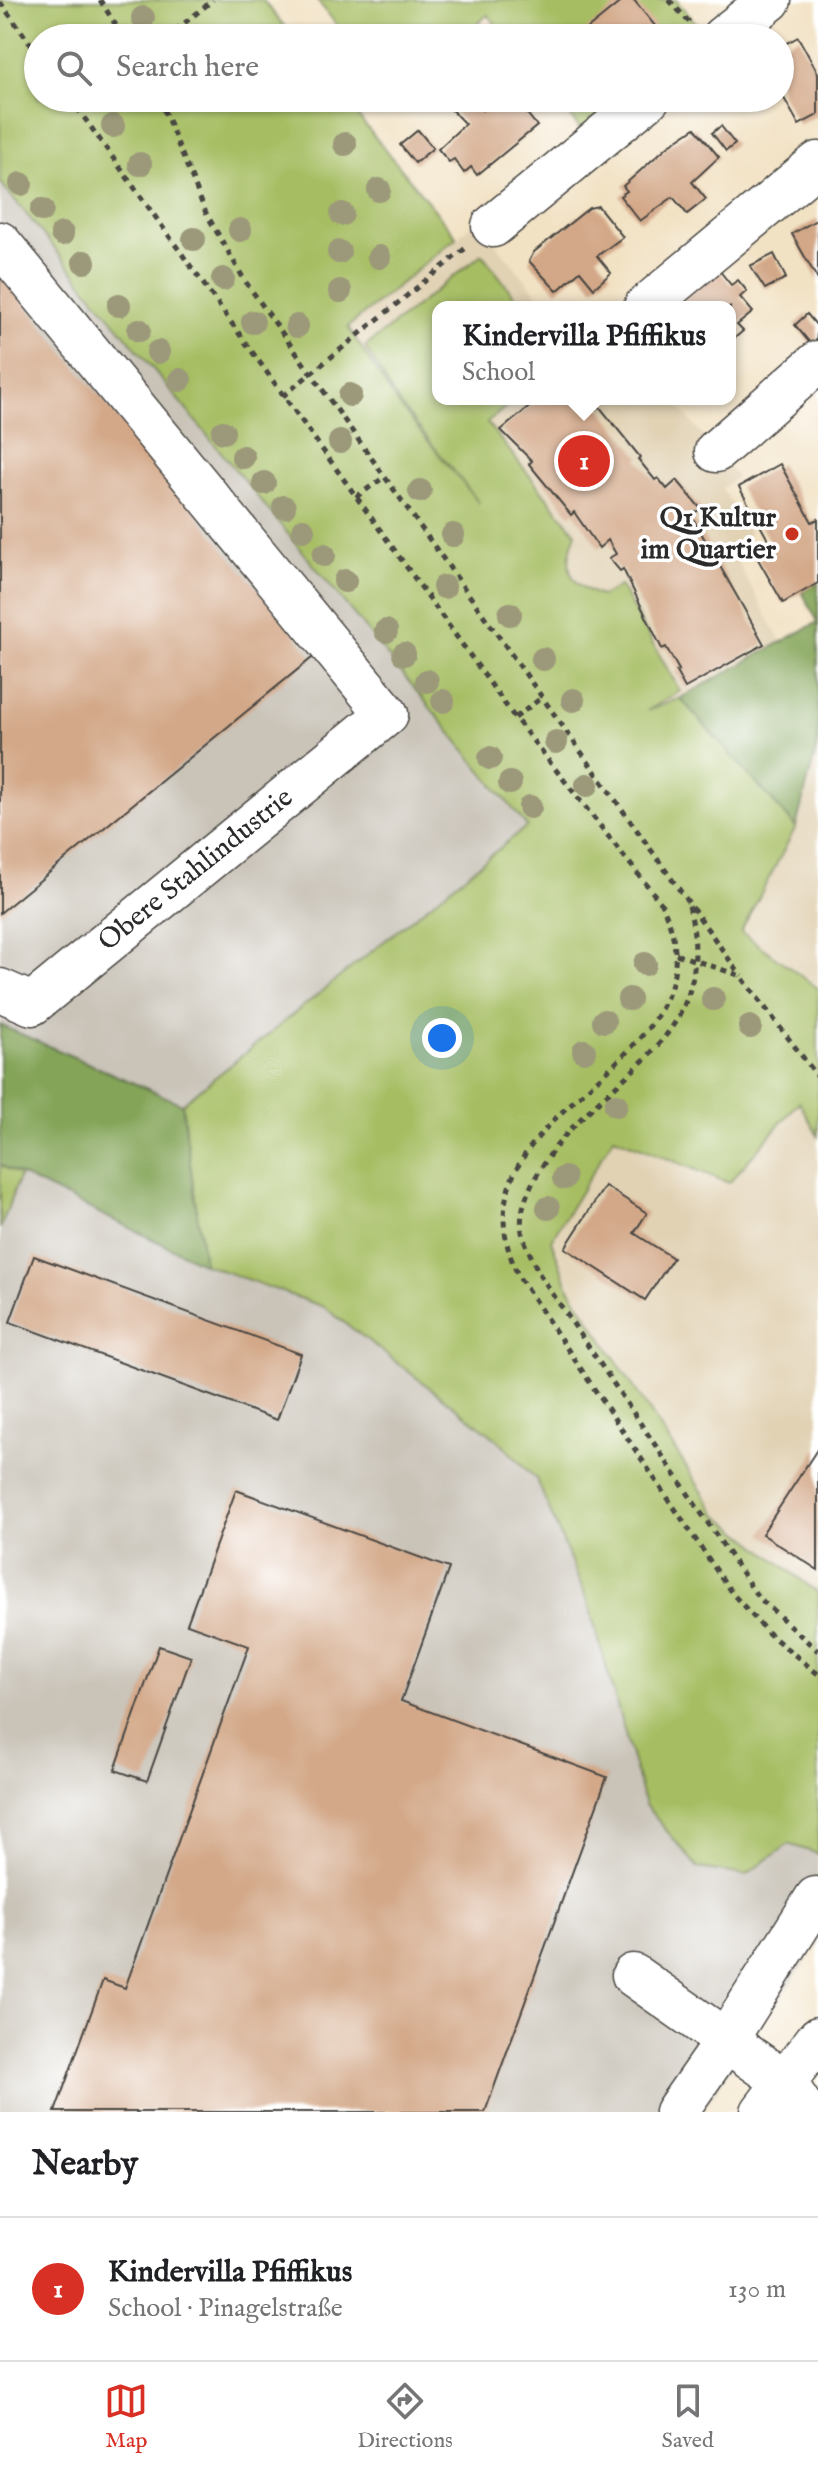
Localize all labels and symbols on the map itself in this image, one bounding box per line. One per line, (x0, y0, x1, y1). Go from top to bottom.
pin: 1 (558, 431, 610, 491)
place label: Q1 Kultur im Quartier (641, 501, 777, 568)
marker: Q1 Kultur im Quartier (783, 525, 801, 543)
street label: Obere Stahlindustrie (91, 781, 301, 959)
your location (422, 1018, 462, 1058)

